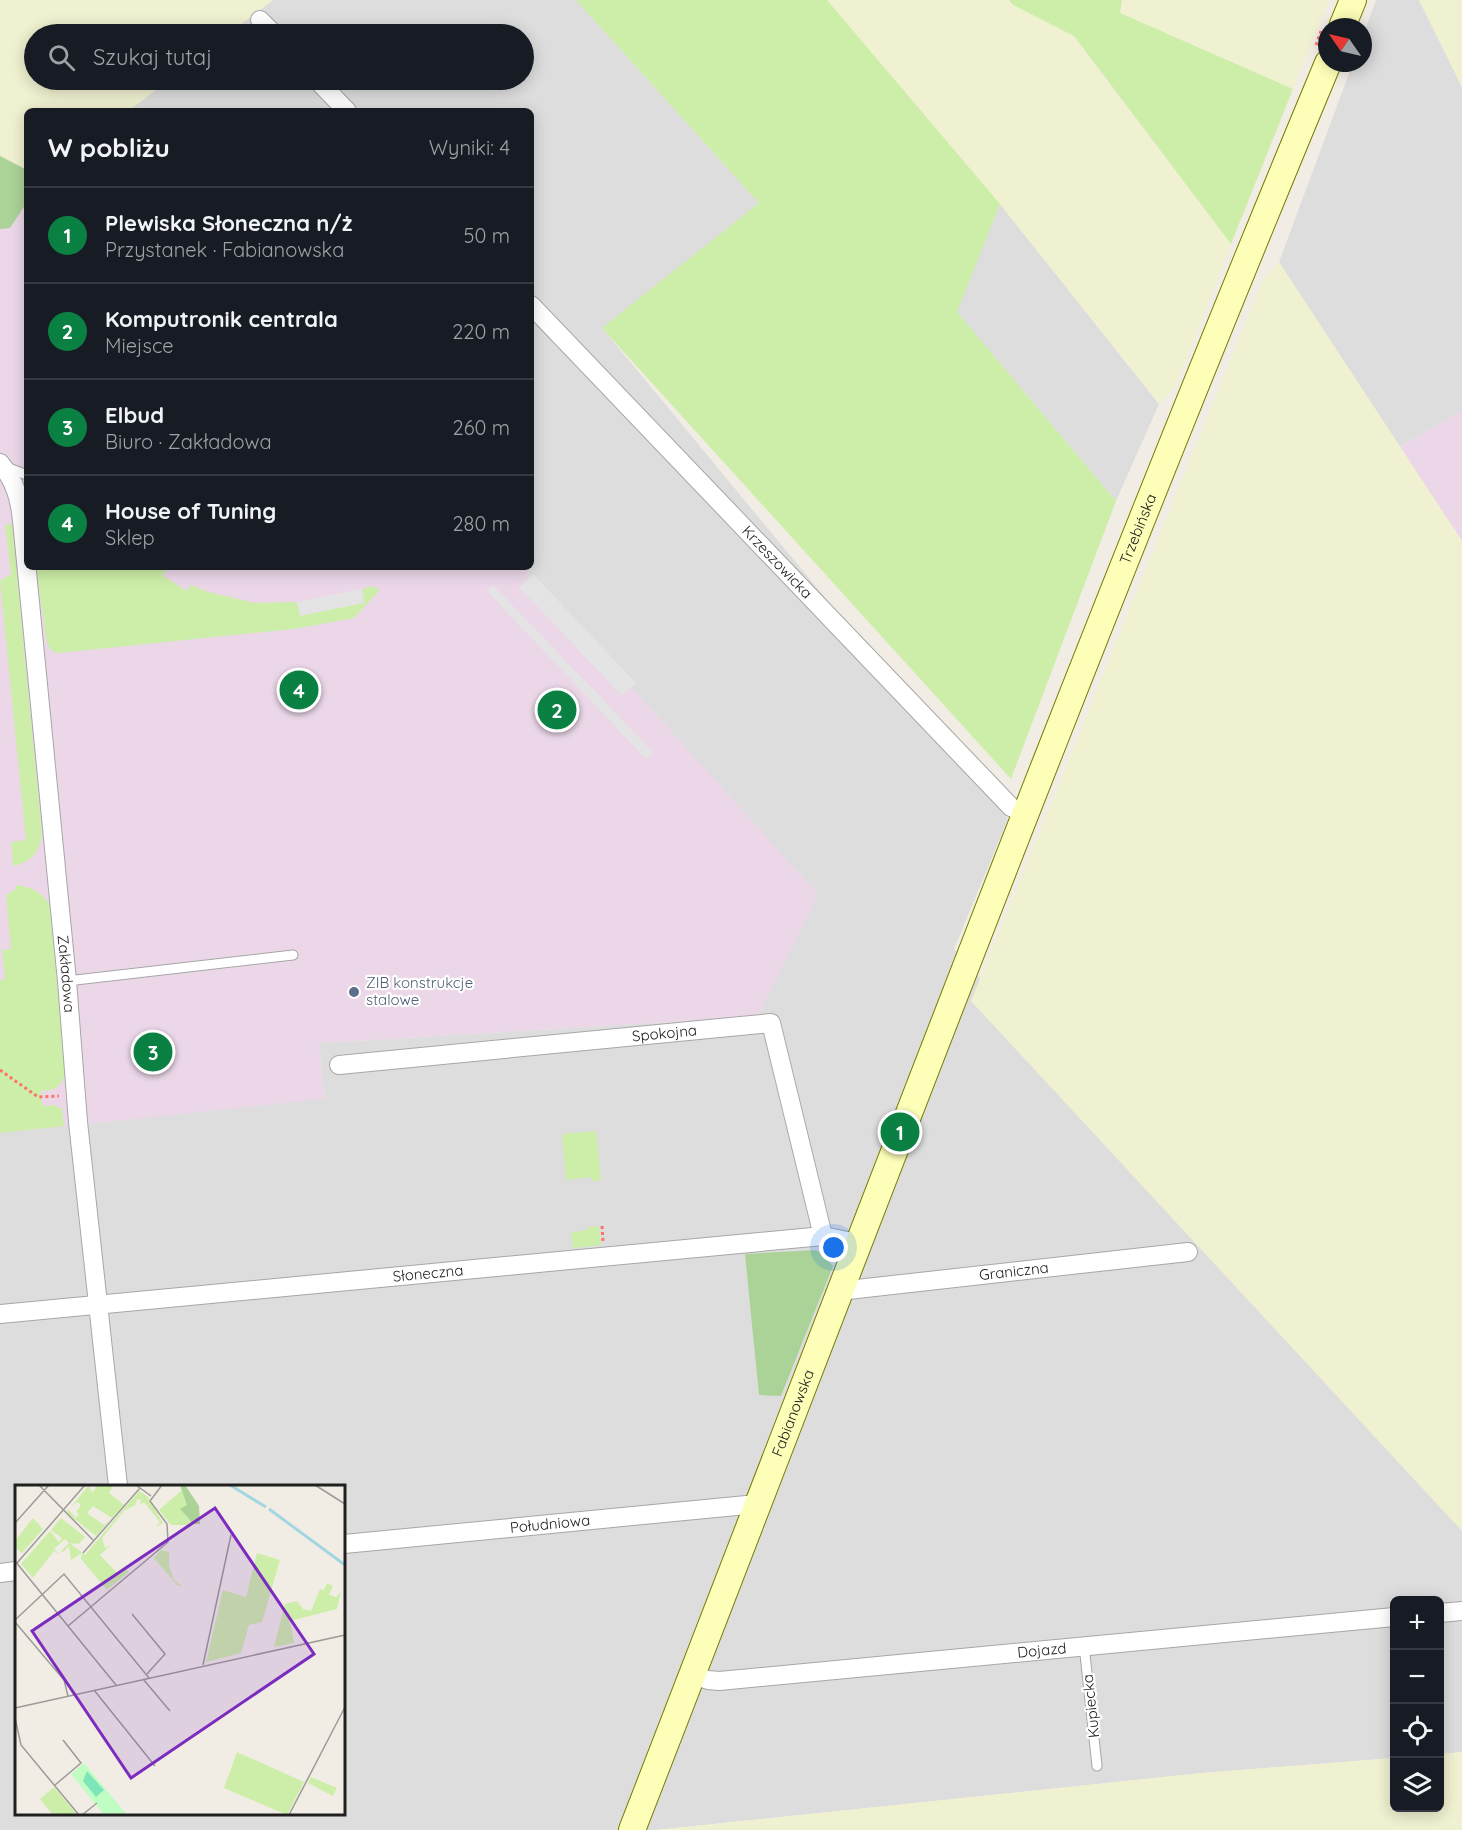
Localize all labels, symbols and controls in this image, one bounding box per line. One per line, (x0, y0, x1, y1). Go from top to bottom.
north arrow (1318, 18, 1372, 72)
search box (24, 24, 534, 90)
icon: search (45, 41, 78, 74)
text: Szukaj tutaj (93, 43, 212, 71)
text: W pobliżu (48, 131, 170, 164)
text: Wyniki: 4 (429, 135, 510, 160)
text: Plewiska Słoneczna n/ż (105, 209, 352, 237)
text: 1 (64, 223, 71, 248)
text: 50 m (464, 223, 510, 248)
text: Przystanek · Fabianowska (105, 237, 344, 262)
text: Komputronik centrala (105, 305, 338, 333)
text: 2 (62, 319, 73, 344)
text: 220 m (452, 319, 510, 344)
text: Miejsce (105, 333, 174, 358)
text: Elbud (105, 401, 164, 429)
text: 3 (62, 415, 73, 440)
text: 260 m (453, 415, 510, 440)
text: Biuro · Zakładowa (105, 429, 272, 454)
street label: Trzebińska (1115, 491, 1160, 567)
text: House of Tuning (105, 497, 276, 525)
text: 4 (62, 511, 73, 536)
text: 280 m (453, 511, 510, 536)
street label: Krzeszowicka (738, 521, 817, 602)
text: Sklep (105, 525, 155, 550)
pin: 4 (280, 668, 318, 712)
pin: 2 (538, 688, 576, 732)
street label: Zakładowa (54, 934, 79, 1013)
place label: ZIB konstrukcje stalowe (366, 973, 473, 1009)
marker: ZIB konstrukcje stalowe (347, 985, 361, 999)
street label: Spokojna (631, 1020, 698, 1045)
pin: 3 (134, 1030, 172, 1074)
pin: 1 (880, 1110, 920, 1154)
your location (819, 1233, 848, 1262)
street label: Graniczna (978, 1258, 1050, 1284)
street label: Słoneczna (392, 1260, 464, 1286)
street label: Fabianowska (767, 1367, 818, 1459)
inset map (15, 1485, 345, 1815)
street label: Południowa (509, 1510, 591, 1537)
map controls (1390, 1596, 1444, 1812)
button: + (1390, 1596, 1444, 1650)
street label: Dojazd (1016, 1638, 1067, 1662)
button: − (1390, 1650, 1444, 1704)
street label: Kupiecka (1078, 1673, 1103, 1739)
button: locate (1390, 1704, 1444, 1758)
button: layers (1390, 1758, 1444, 1812)

